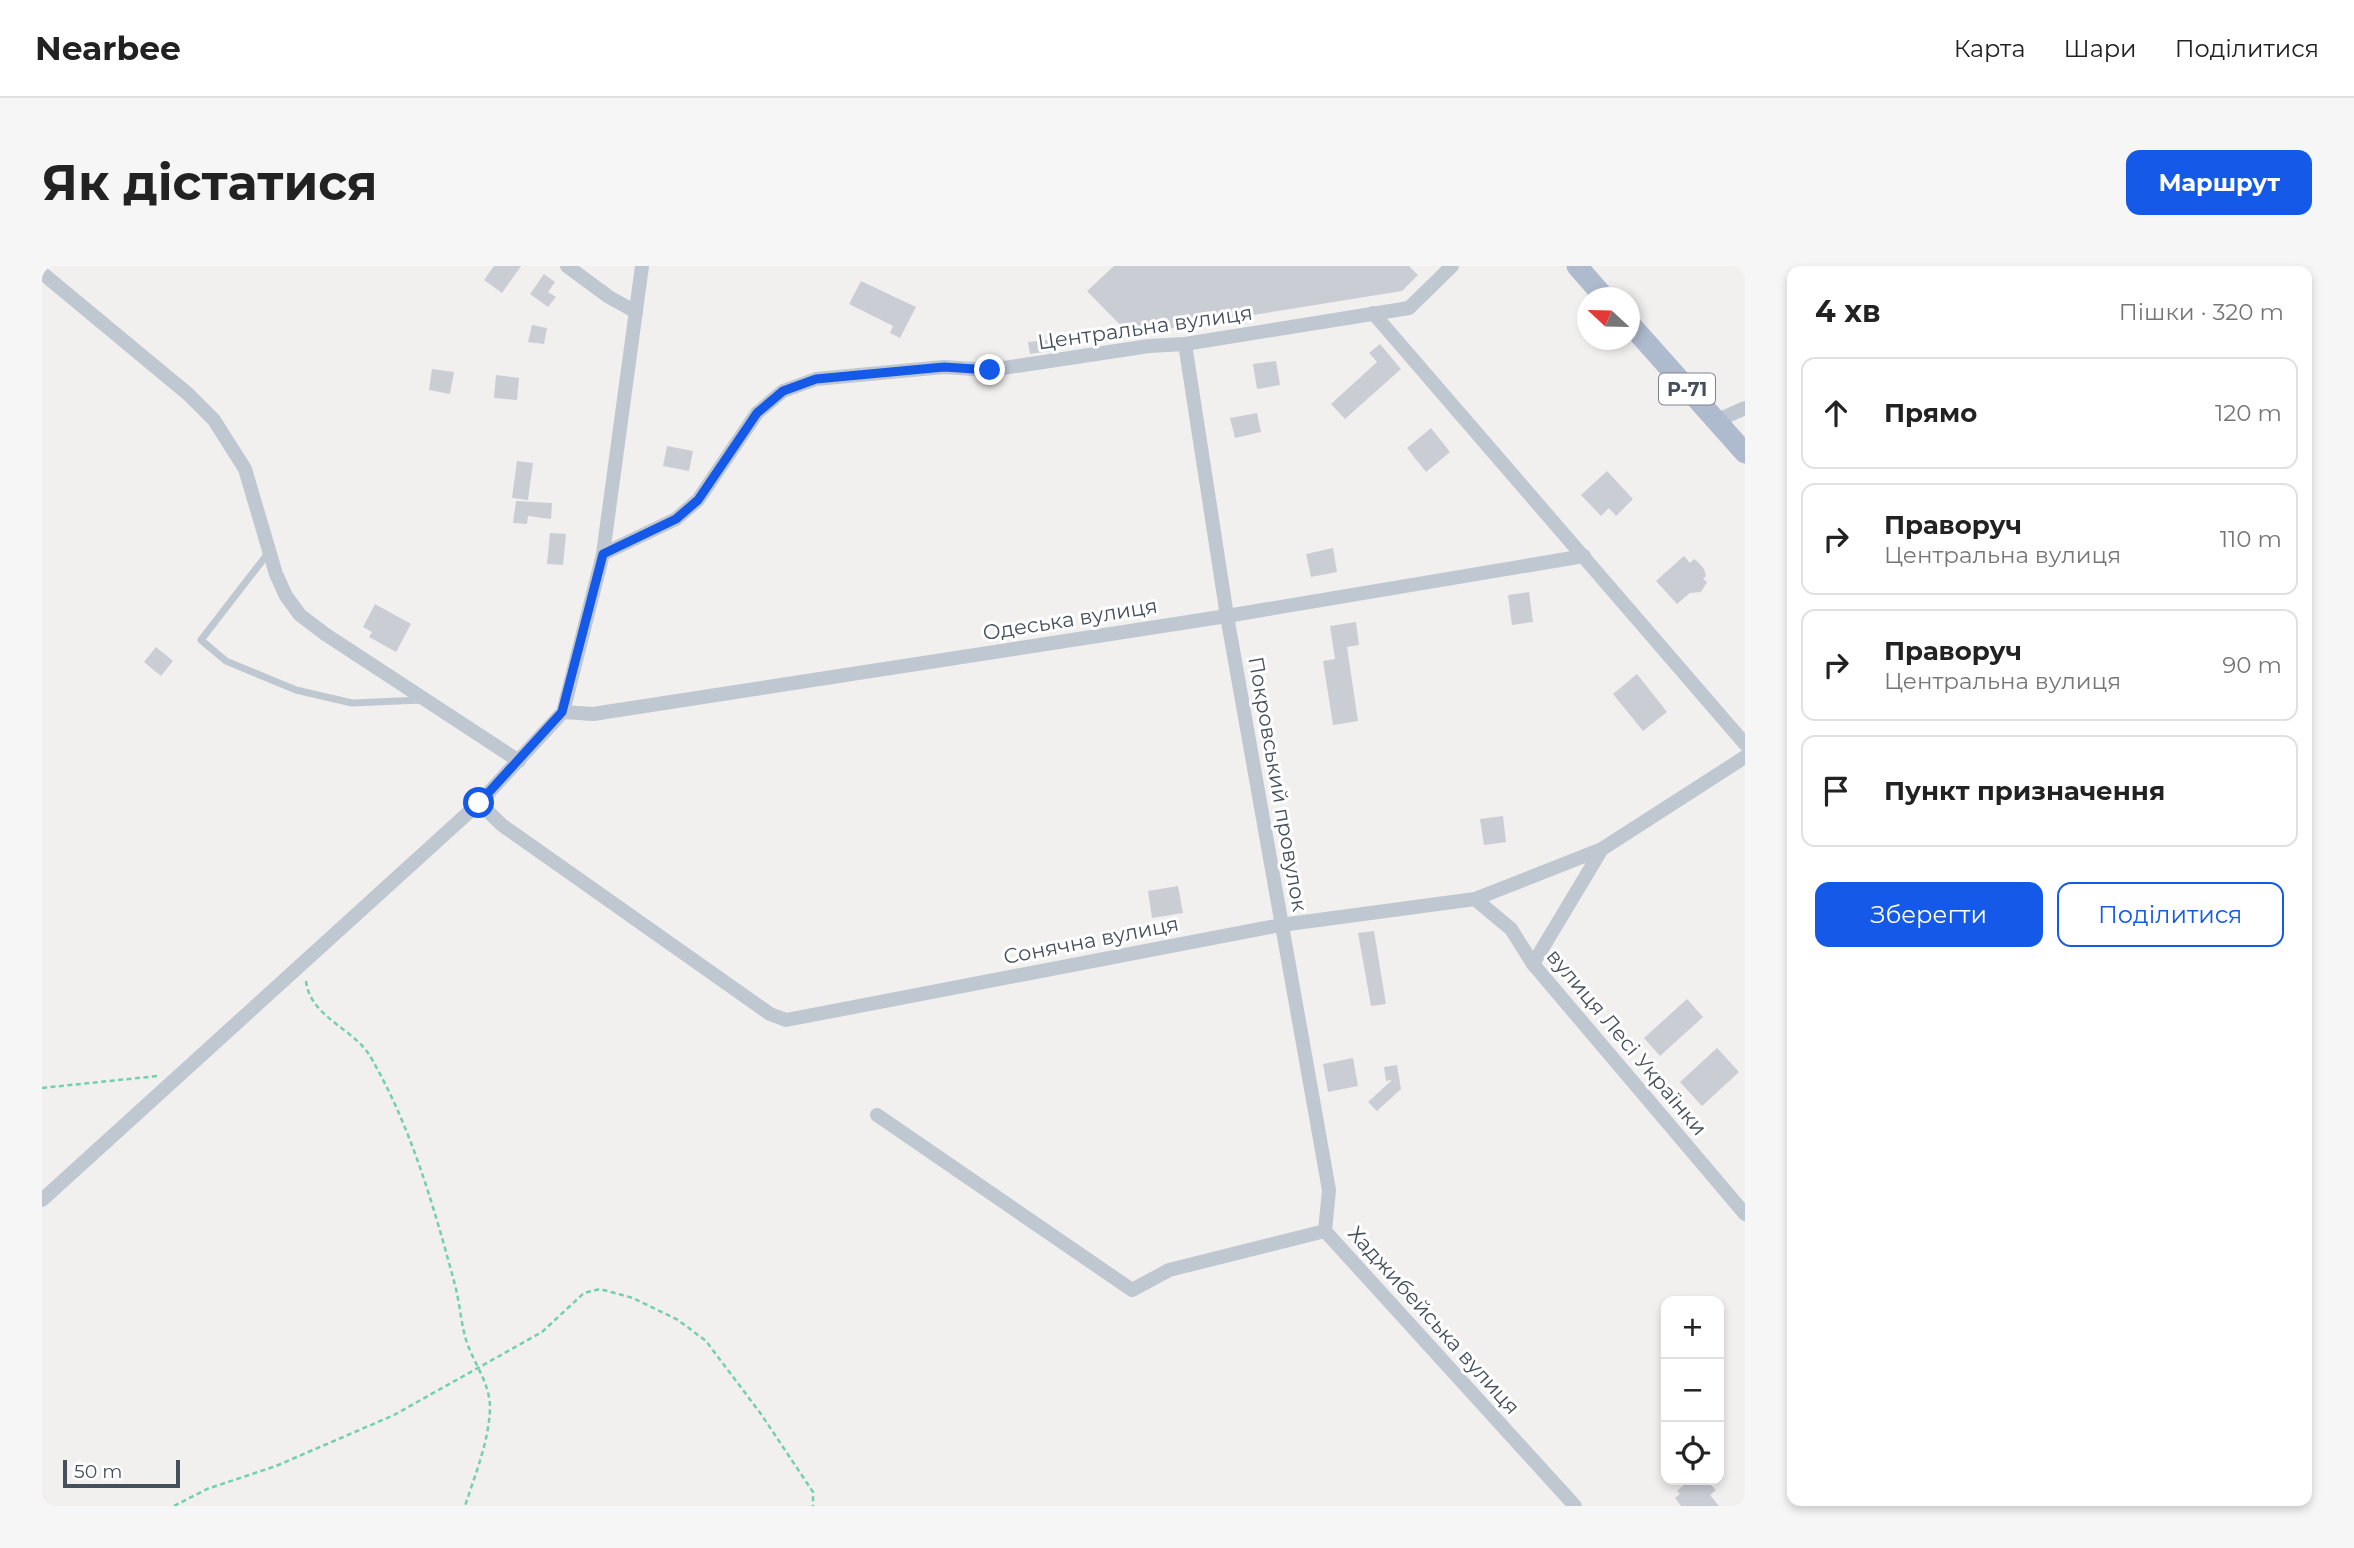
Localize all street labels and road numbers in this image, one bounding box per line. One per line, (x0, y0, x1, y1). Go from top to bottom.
street label: Центральна вулиця (1036, 300, 1254, 354)
road number: Р-71 (1659, 374, 1715, 405)
street label: Одеська вулиця (981, 593, 1159, 645)
street label: Покровський провулок (1243, 655, 1313, 913)
street label: Сонячна вулиця (1001, 911, 1181, 969)
street label: вулиця Лесі Українки (1542, 944, 1712, 1140)
street label: Хаджибейська вулиця (1343, 1221, 1525, 1419)

